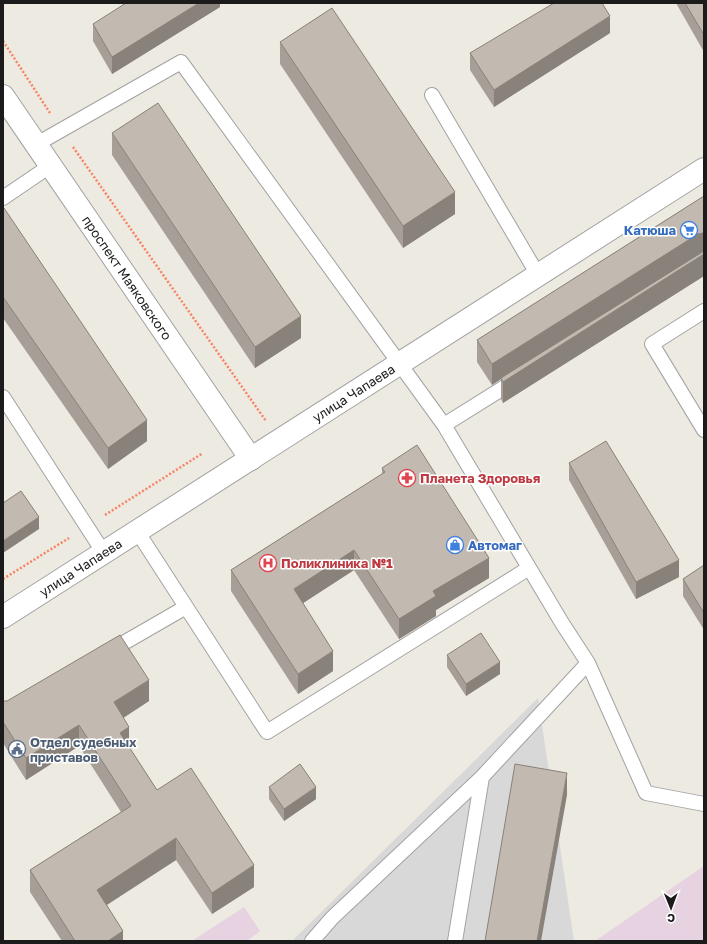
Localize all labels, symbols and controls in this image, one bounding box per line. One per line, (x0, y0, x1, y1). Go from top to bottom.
street label: проспект Маяковского (79, 212, 175, 343)
supermarket icon: Катюша (679, 220, 699, 240)
place label: Катюша (624, 222, 676, 238)
street label: улица Чапаева (309, 361, 398, 425)
pharmacy icon: Планета Здоровья (397, 468, 417, 488)
place label: Планета Здоровья (420, 470, 540, 486)
street label: улица Чапаева (36, 535, 125, 600)
shop icon: Автомаг (445, 535, 465, 555)
place label: Автомаг (468, 537, 522, 553)
hospital icon: Поликлиника №1 (258, 553, 278, 573)
place label: Поликлиника №1 (281, 555, 393, 571)
place label: Отдел судебных приставов (30, 734, 137, 765)
public building icon: Отдел судебных приставов (7, 739, 27, 759)
north arrow (651, 888, 691, 928)
text: С (667, 912, 675, 925)

